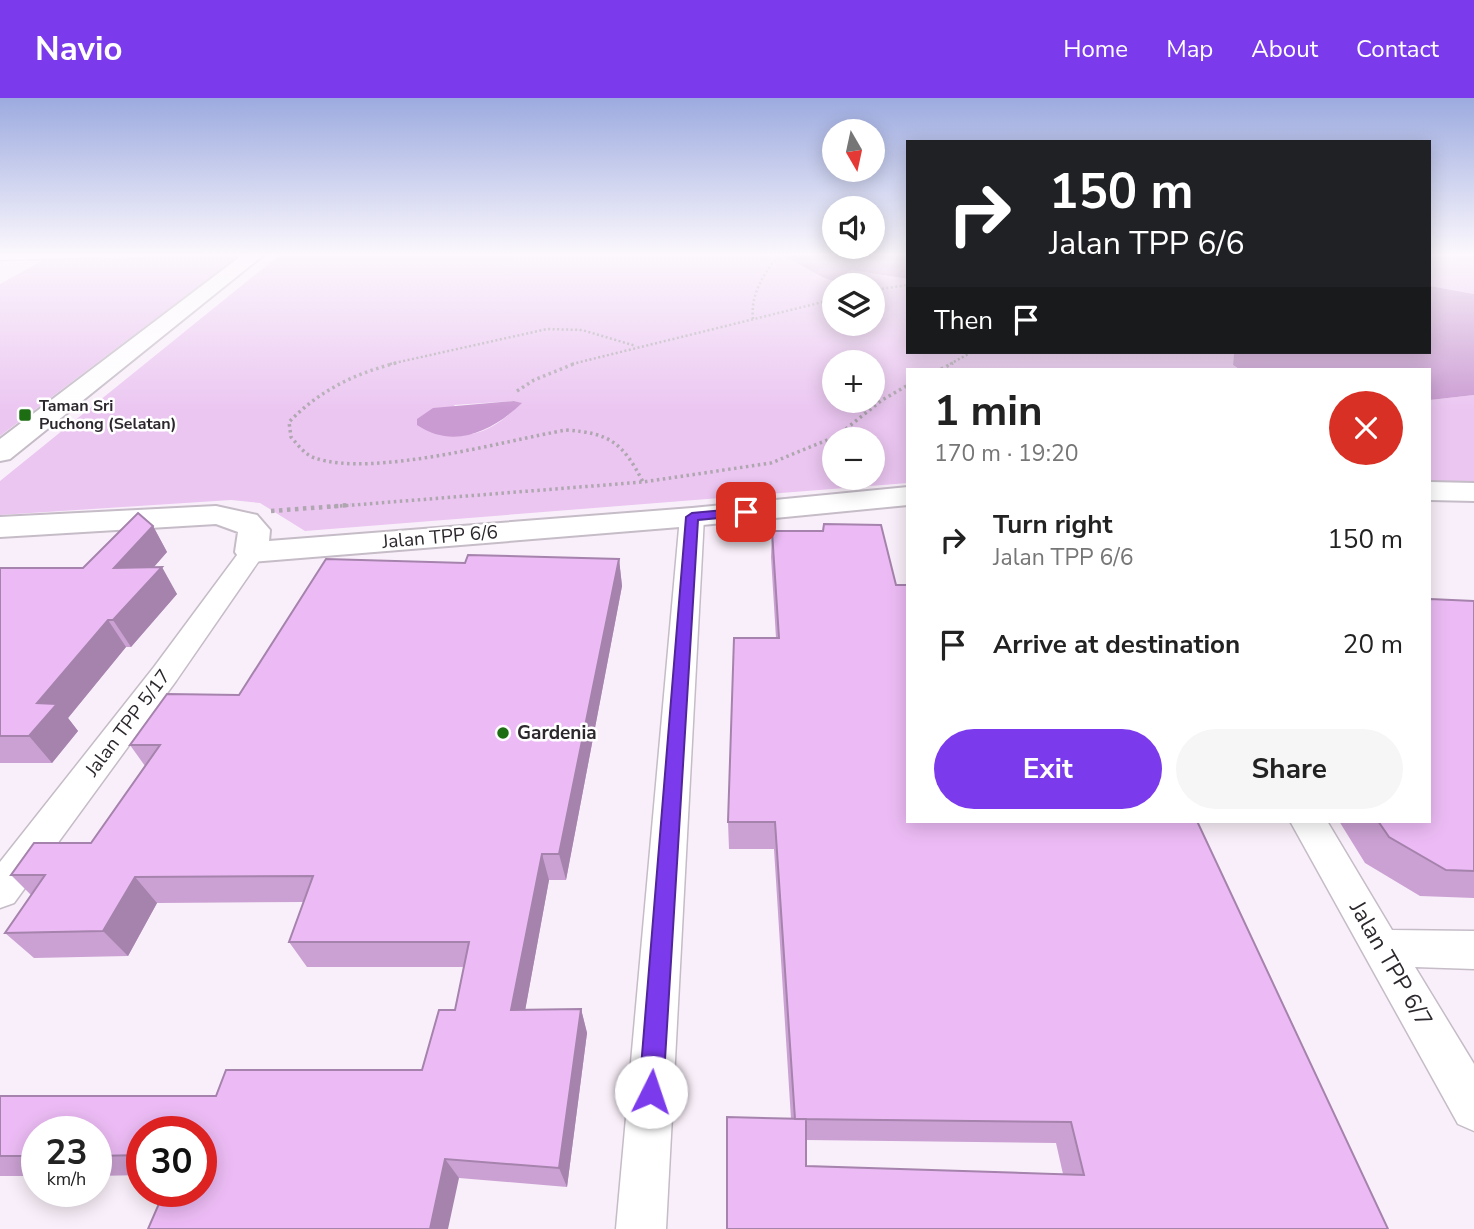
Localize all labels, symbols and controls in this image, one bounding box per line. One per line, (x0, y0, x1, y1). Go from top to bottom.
text: Navio (35, 27, 122, 72)
text: Home (1063, 33, 1128, 65)
text: Map (1166, 33, 1213, 65)
text: About (1251, 33, 1318, 65)
text: Contact (1356, 33, 1439, 65)
north arrow (822, 119, 886, 182)
map controls (822, 119, 885, 490)
text: 150 m (1049, 158, 1193, 225)
icon: right (934, 168, 1025, 259)
button: sound (822, 196, 885, 259)
text: Jalan TPP 6/6 (1049, 222, 1245, 265)
button: layers (822, 273, 885, 336)
icon: arrive (1007, 301, 1045, 339)
text: Then (934, 303, 993, 338)
button: + (822, 350, 885, 413)
text: 1 min (934, 383, 1043, 440)
button: close (1329, 391, 1403, 465)
place label: Taman Sri Puchong (Selatan) (39, 395, 176, 435)
marker: Taman Sri Puchong (Selatan) (17, 407, 33, 423)
button: − (822, 427, 885, 490)
text: 170 m · 19:20 (934, 438, 1079, 469)
pin (716, 482, 776, 542)
icon: arrive (727, 493, 765, 531)
text: Turn right (993, 507, 1112, 542)
street label: Jalan TPP 6/6 (380, 519, 499, 555)
icon: right (934, 521, 972, 559)
text: 150 m (1327, 522, 1403, 557)
text: Jalan TPP 6/6 (993, 542, 1134, 573)
icon: arrive (934, 626, 972, 664)
text: Arrive at destination (993, 627, 1240, 662)
text: 20 m (1343, 627, 1403, 662)
street label: Jalan TPP 5/17 (79, 664, 177, 783)
place label: Gardenia (517, 720, 597, 746)
marker: Gardenia (495, 725, 511, 741)
button: Exit (934, 729, 1162, 809)
button: Share (1176, 729, 1403, 809)
street label: Jalan TPP 6/7 (1342, 894, 1440, 1033)
position arrow (614, 1055, 688, 1129)
speed limit sign: 30 (126, 1116, 217, 1207)
text: 23 (45, 1129, 88, 1176)
text: km/h (47, 1167, 86, 1191)

